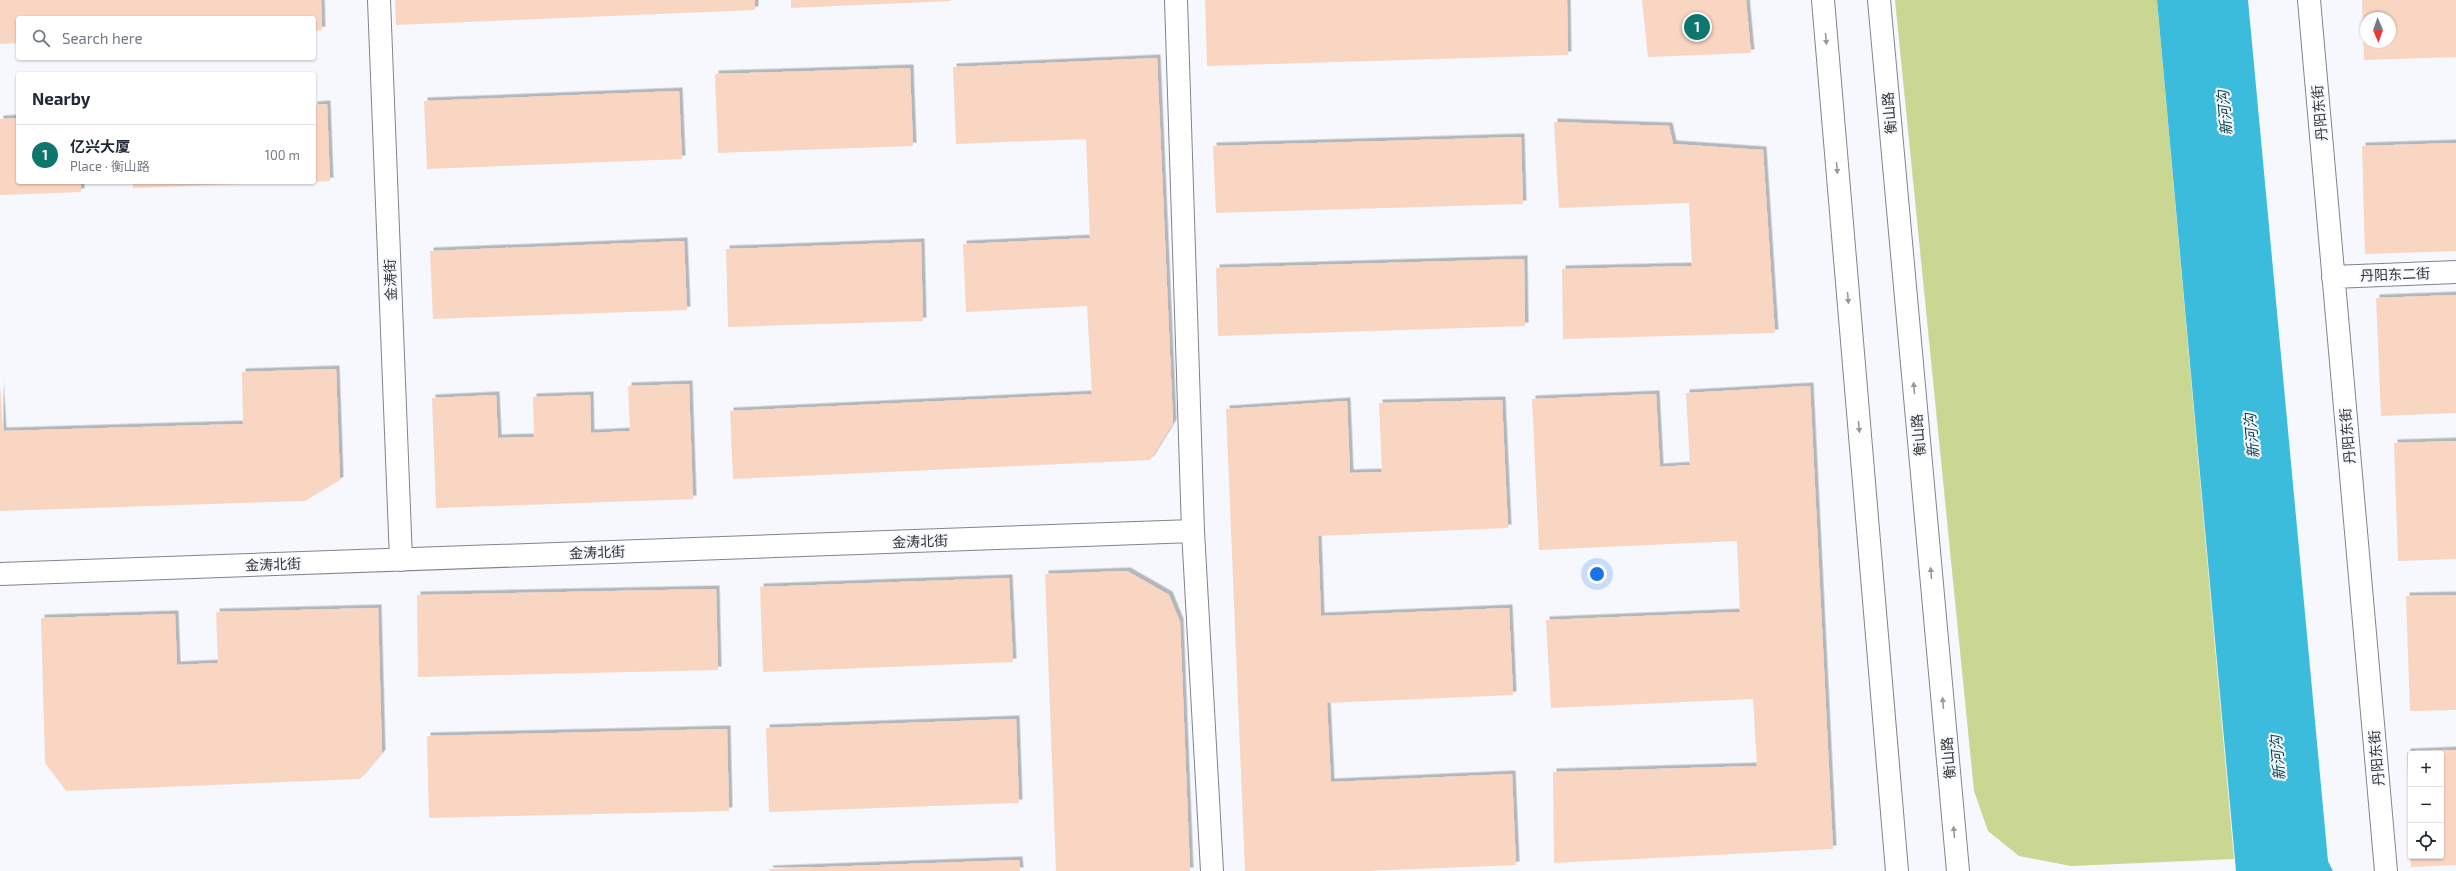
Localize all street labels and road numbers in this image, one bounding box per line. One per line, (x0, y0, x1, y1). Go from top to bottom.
street label: 丹阳东街 (2308, 84, 2330, 142)
street label: 衡山路 (1879, 91, 1899, 135)
street label: 金涛街 (381, 259, 399, 301)
street label: 丹阳东二街 (2360, 264, 2430, 284)
street label: 丹阳东街 (2336, 407, 2358, 465)
street label: 衡山路 (1908, 413, 1928, 457)
street label: 金涛北街 (892, 532, 948, 550)
street label: 金涛北街 (569, 543, 625, 561)
street label: 金涛北街 (245, 555, 301, 573)
street label: 丹阳东街 (2365, 729, 2387, 787)
street label: 衡山路 (1938, 736, 1958, 780)

